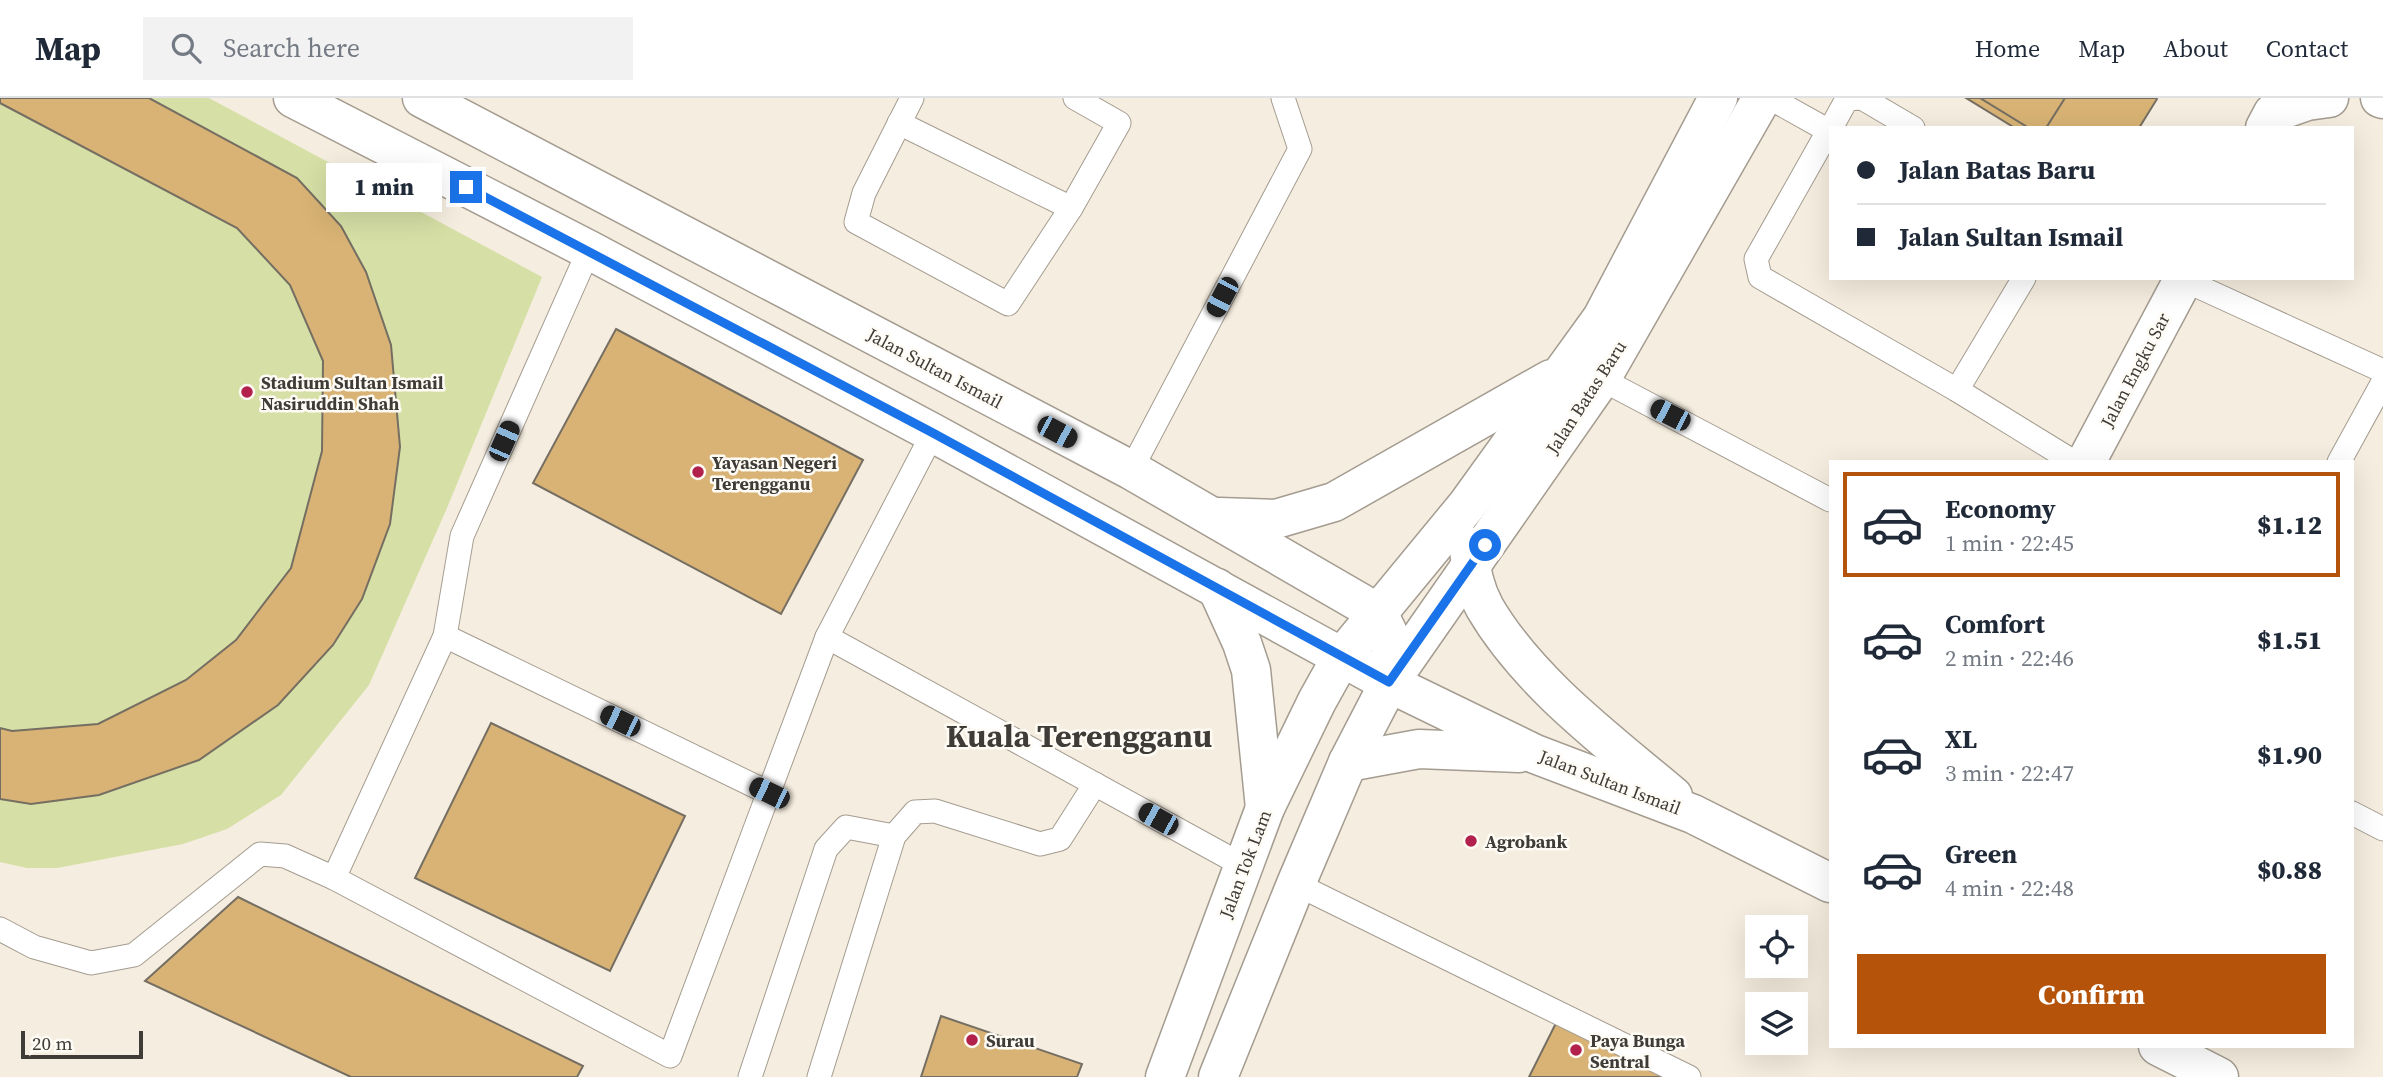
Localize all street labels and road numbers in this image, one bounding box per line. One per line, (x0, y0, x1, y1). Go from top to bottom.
street label: Jalan Engku Sar (2094, 308, 2176, 432)
street label: Jalan Sultan Ismail (862, 321, 1007, 414)
street label: Jalan Batas Baru (1539, 335, 1632, 459)
street label: Jalan Sultan Ismail (1535, 743, 1684, 821)
street label: Jalan Tok Lam (1213, 806, 1277, 923)

